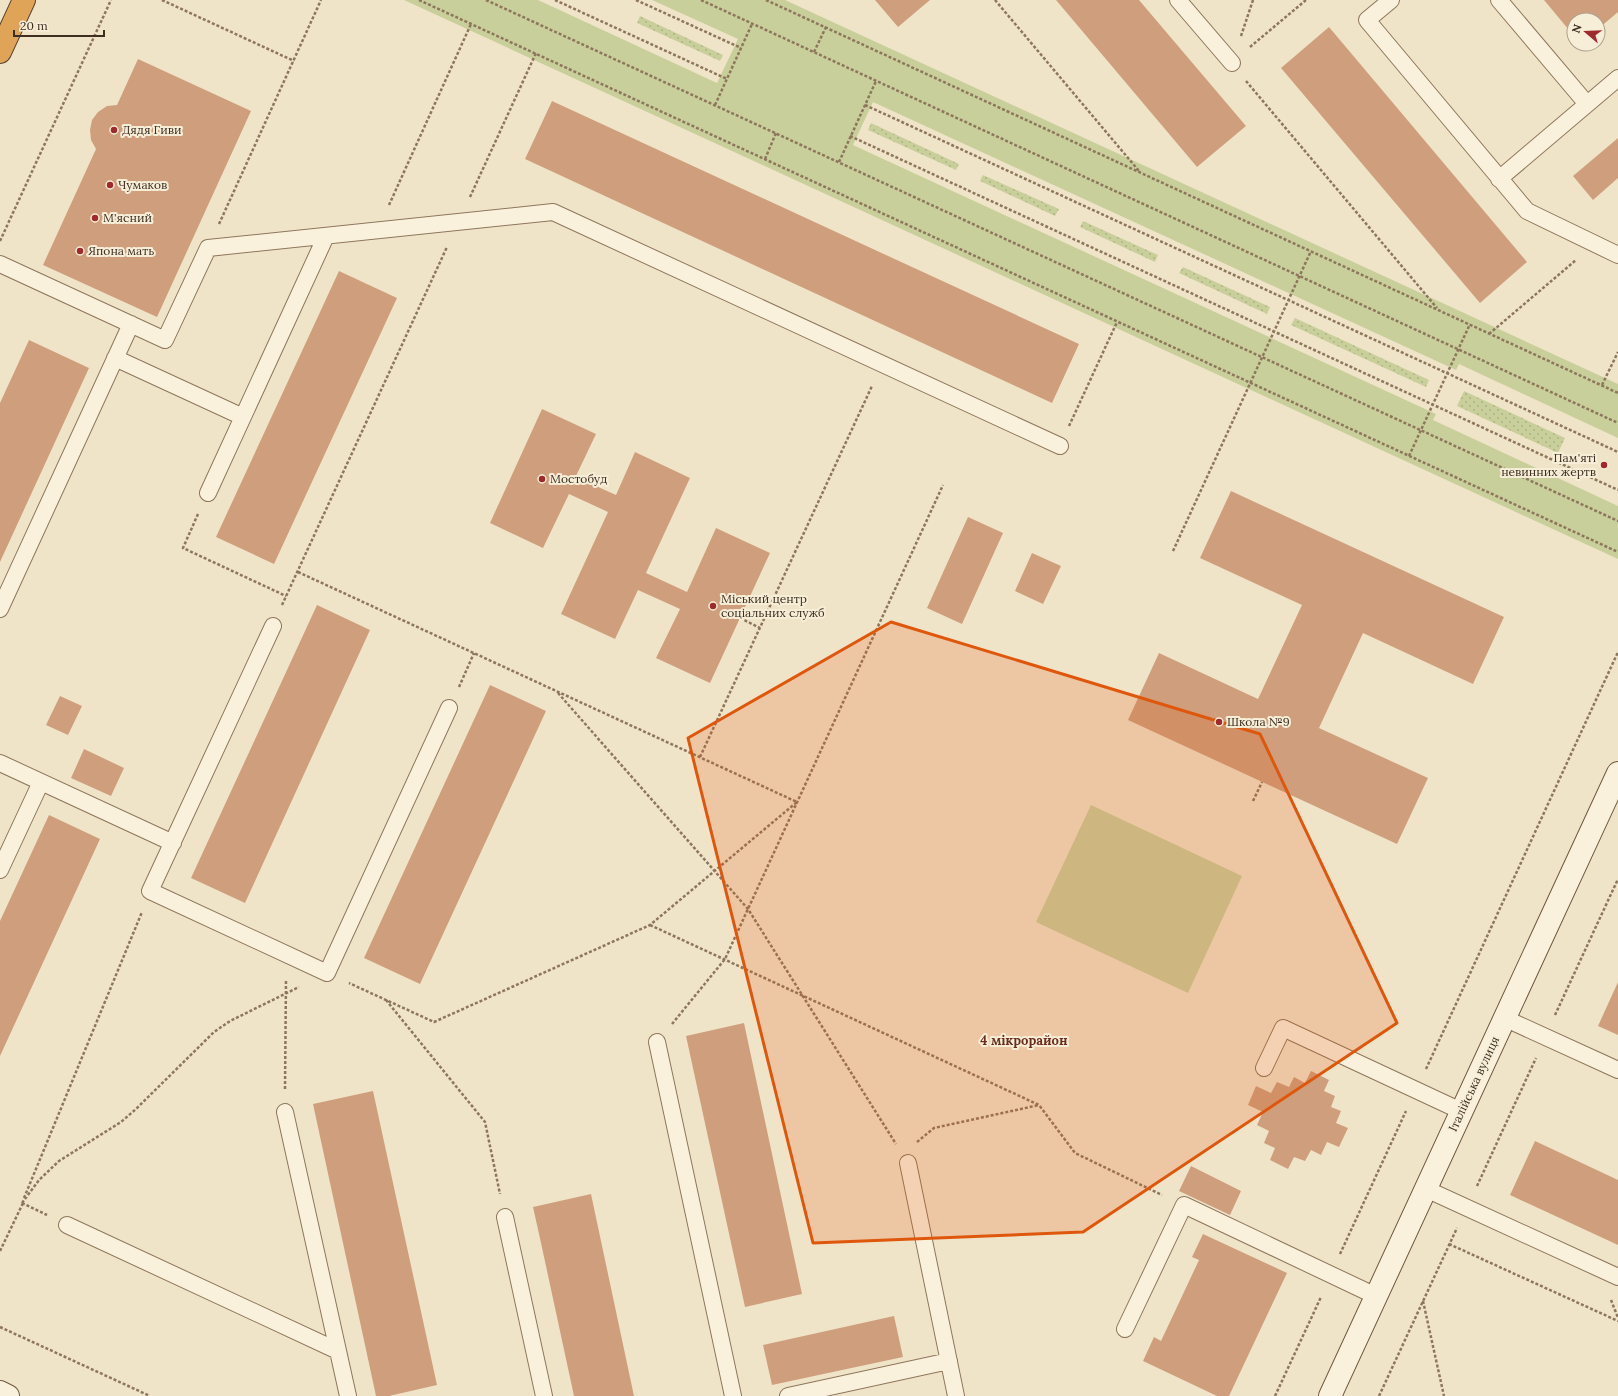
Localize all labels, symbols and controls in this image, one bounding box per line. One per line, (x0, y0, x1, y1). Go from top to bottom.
scale bar (14, 12, 104, 38)
north arrow (1566, 12, 1606, 52)
text: 20 m (20, 18, 48, 33)
text: N (1569, 22, 1585, 35)
place label: Дядя Гиви (122, 122, 181, 137)
marker: Дядя Гиви (109, 125, 119, 135)
place label: Чумаков (118, 177, 167, 192)
marker: Чумаков (105, 180, 115, 190)
place label: М'ясний (103, 210, 152, 225)
marker: М'ясний (90, 213, 100, 223)
place label: Япона мать (88, 243, 154, 258)
marker: Япона мать (75, 246, 85, 256)
place label: Пам'яті невинних жертв (1501, 450, 1596, 479)
marker: Пам'яті невинних жертв (1599, 460, 1609, 470)
place label: Мостобуд (550, 471, 607, 486)
marker: Мостобуд (537, 474, 547, 484)
place label: Міський центр соціальних служб (721, 591, 825, 620)
marker: Міський центр соціальних служб (708, 601, 718, 611)
place label: Школа №9 (1227, 714, 1290, 729)
marker: Школа №9 (1214, 717, 1224, 727)
district label: 4 мікрорайон (980, 1032, 1068, 1049)
street label: Італійська вулиця (1445, 1034, 1502, 1134)

